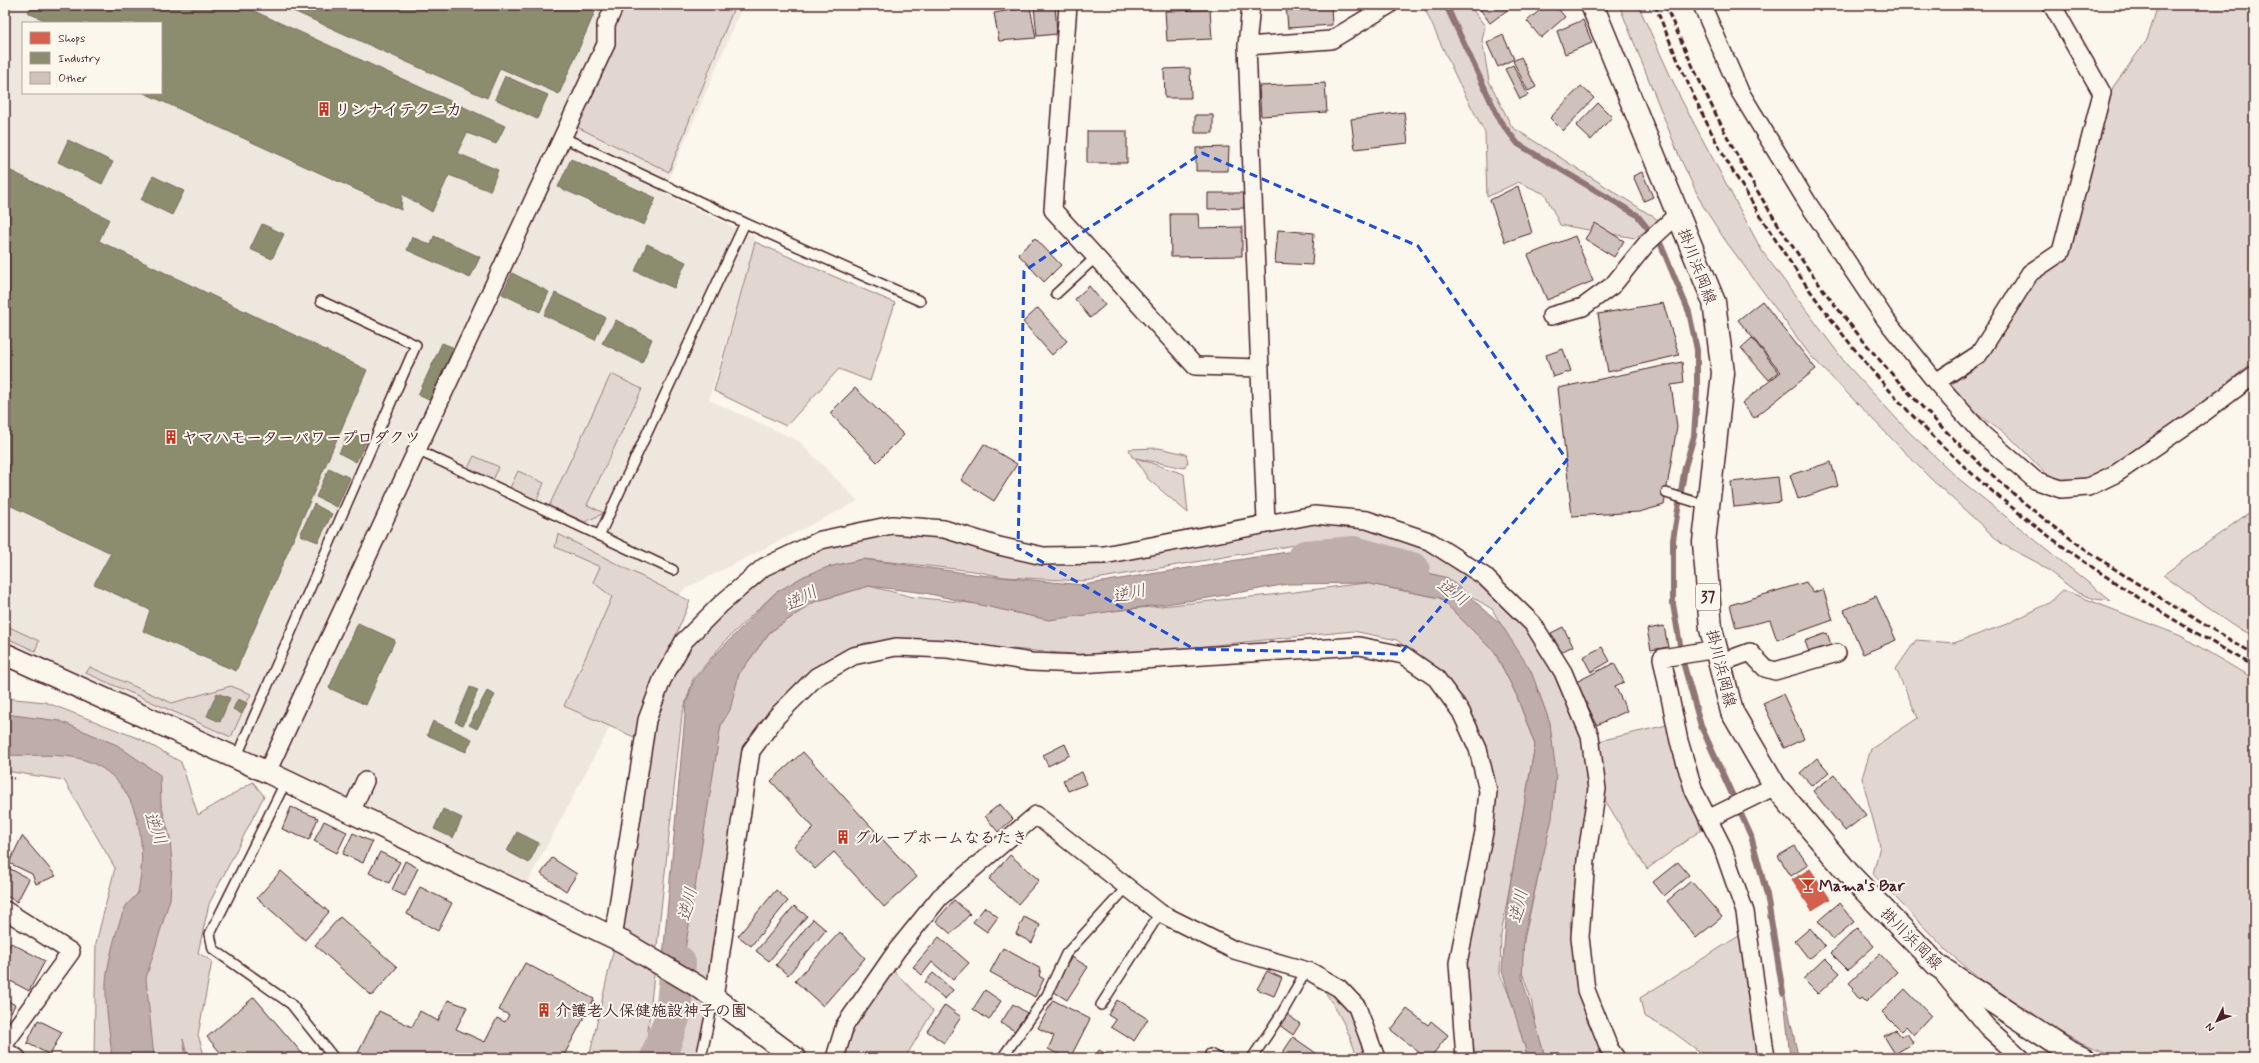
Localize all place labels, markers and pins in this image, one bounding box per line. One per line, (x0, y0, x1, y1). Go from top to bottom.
place label: リンナイテクニカ (335, 100, 462, 121)
building icon: リンナイテクニカ (316, 101, 332, 117)
place label: ヤマハモーターパワープロダクツ (182, 428, 420, 449)
building icon: ヤマハモーターパワープロダクツ (163, 429, 179, 445)
place label: グループホームなるたき (854, 828, 1028, 849)
building icon: グループホームなるたき (835, 829, 851, 845)
place label: Mama's Bar (1819, 876, 1905, 897)
bar icon: Mama's Bar (1800, 877, 1816, 893)
place label: 介護老人保健施設神子の園 (555, 1001, 747, 1022)
building icon: 介護老人保健施設神子の園 (536, 1002, 552, 1018)

